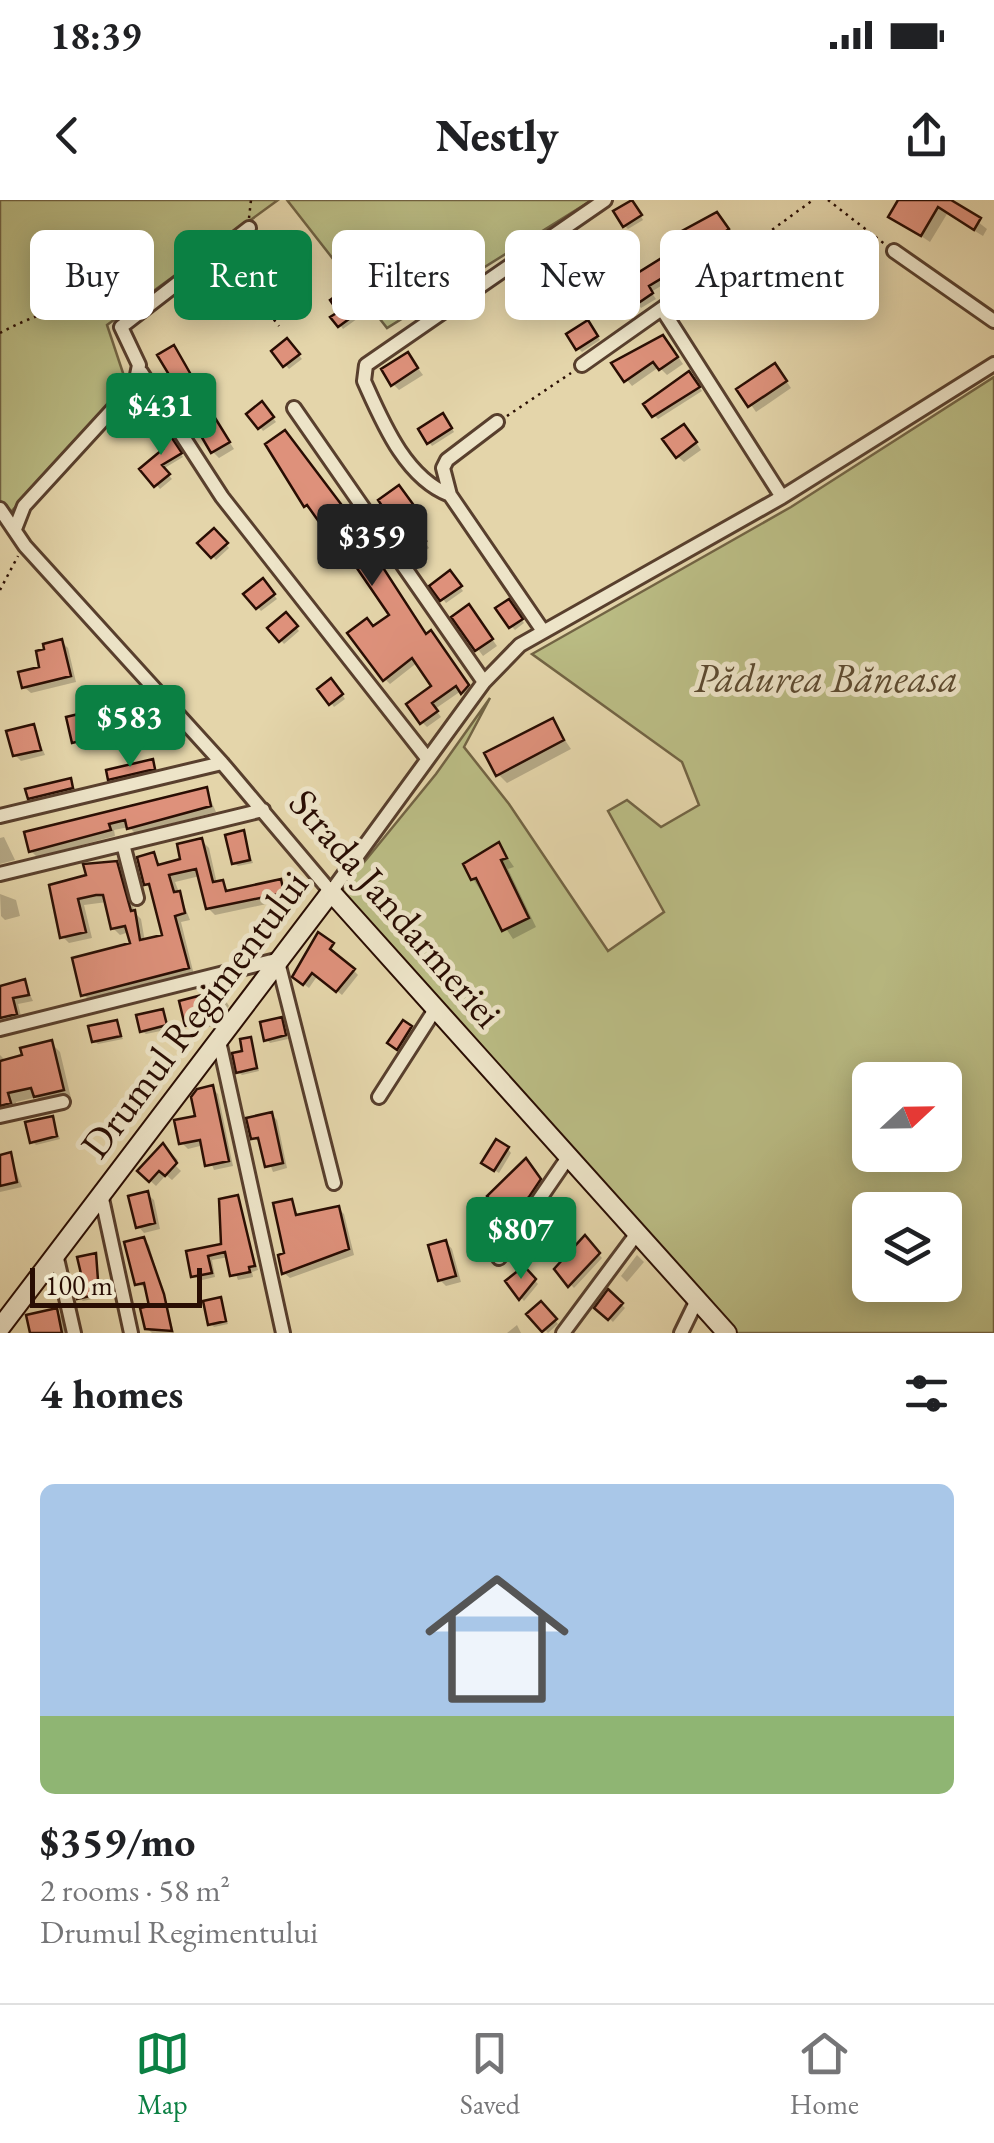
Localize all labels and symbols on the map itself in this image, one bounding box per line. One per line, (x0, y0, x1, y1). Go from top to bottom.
pin: $431 (102, 373, 220, 458)
pin: $359 (313, 504, 431, 589)
park label: Pădurea Băneasa (694, 652, 958, 704)
pin: $583 (71, 685, 189, 770)
street label: Strada Jandarmeriei (278, 778, 514, 1038)
street label: Drumul Regimentului (69, 859, 320, 1168)
north arrow (852, 1062, 962, 1172)
pin: $807 (462, 1197, 580, 1282)
scale bar (30, 1263, 202, 1308)

